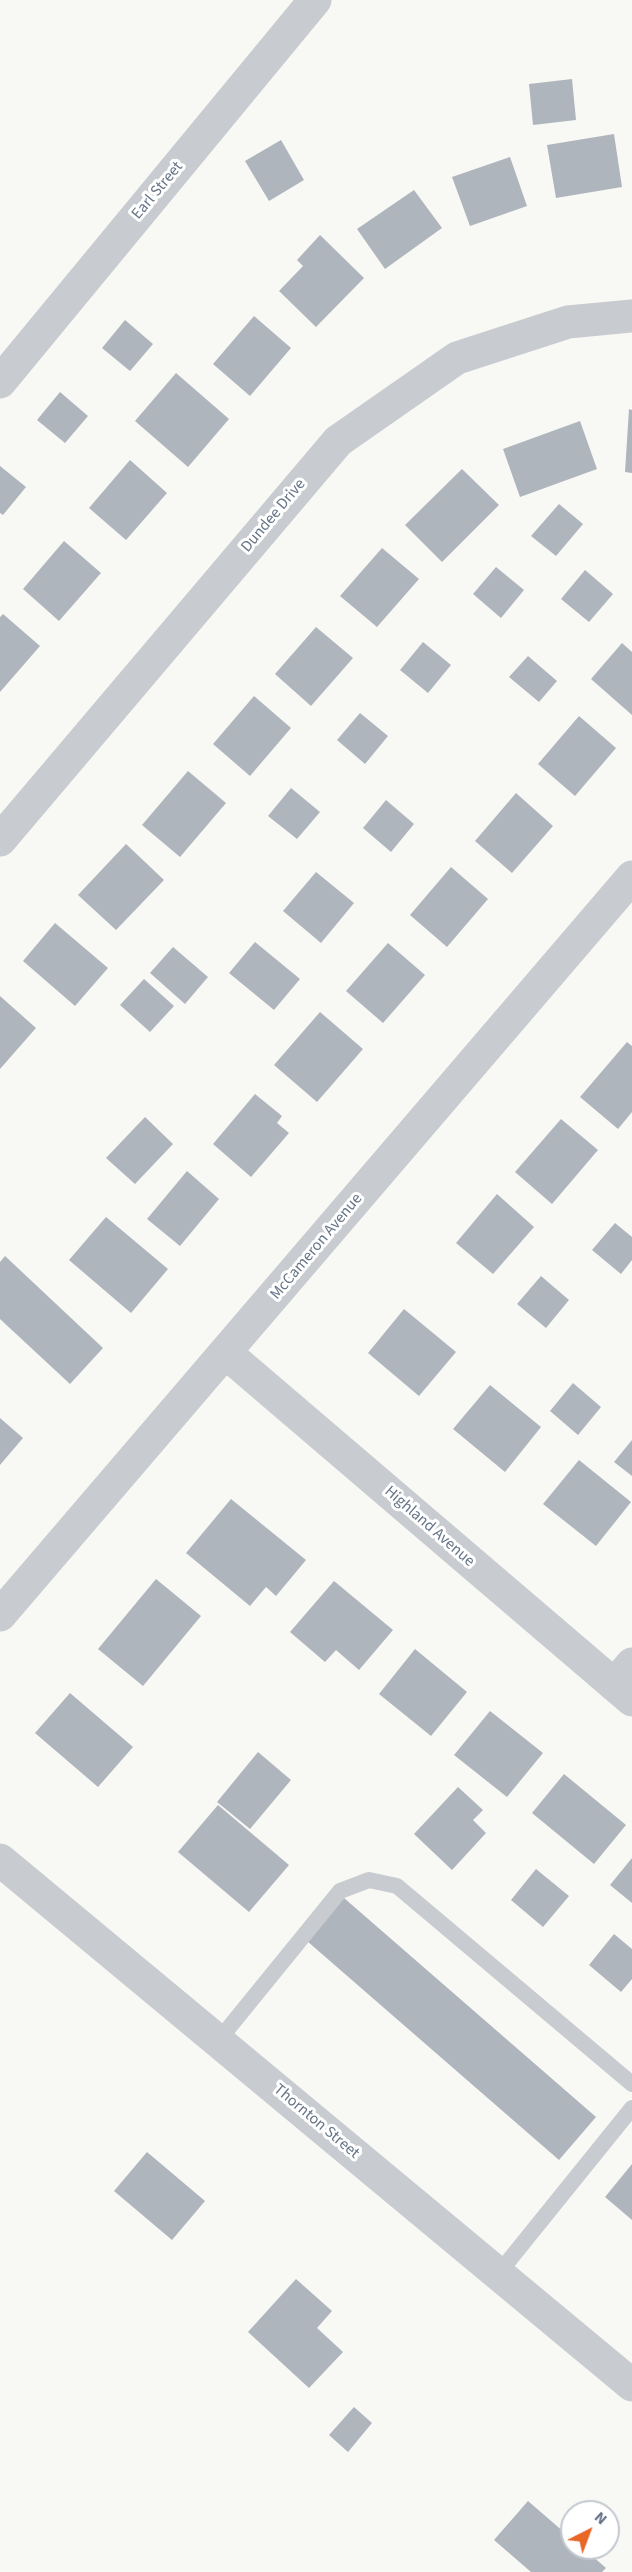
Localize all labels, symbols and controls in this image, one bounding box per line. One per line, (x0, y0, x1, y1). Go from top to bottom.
street label: Earl Street (128, 158, 188, 224)
street label: Dundee Drive (238, 475, 310, 557)
street label: McCameron Avenue (267, 1190, 367, 1304)
street label: Highland Avenue (380, 1483, 478, 1571)
street label: Thornton Street (269, 2081, 363, 2163)
north arrow (560, 2500, 620, 2560)
text: N (589, 2506, 612, 2530)

